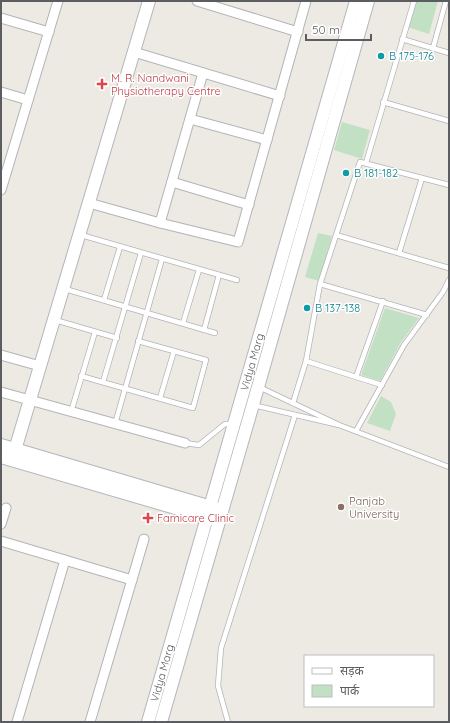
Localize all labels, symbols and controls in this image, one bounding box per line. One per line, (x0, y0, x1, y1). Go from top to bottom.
scale bar (306, 16, 371, 42)
text: 50 m (312, 22, 340, 37)
place label: B 175-176 (389, 49, 434, 63)
marker: B 175-176 (376, 51, 386, 61)
place label: M. R. Nandwani Physiotherapy Centre (111, 71, 221, 98)
marker: M. R. Nandwani Physiotherapy Centre (96, 78, 108, 90)
place label: B 181-182 (354, 166, 398, 180)
marker: B 181-182 (341, 168, 351, 178)
place label: B 137-138 (315, 301, 360, 315)
marker: B 137-138 (302, 303, 312, 313)
street label: Vidya Marg (237, 332, 267, 392)
place label: Panjab University (349, 494, 399, 521)
marker: Panjab University (336, 502, 346, 512)
place label: Famicare Clinic (157, 511, 234, 525)
marker: Famicare Clinic (142, 512, 154, 524)
street label: Vidya Marg (147, 643, 177, 703)
legend (304, 655, 434, 707)
text: सड़क (340, 663, 365, 678)
text: पार्क (340, 683, 360, 698)

